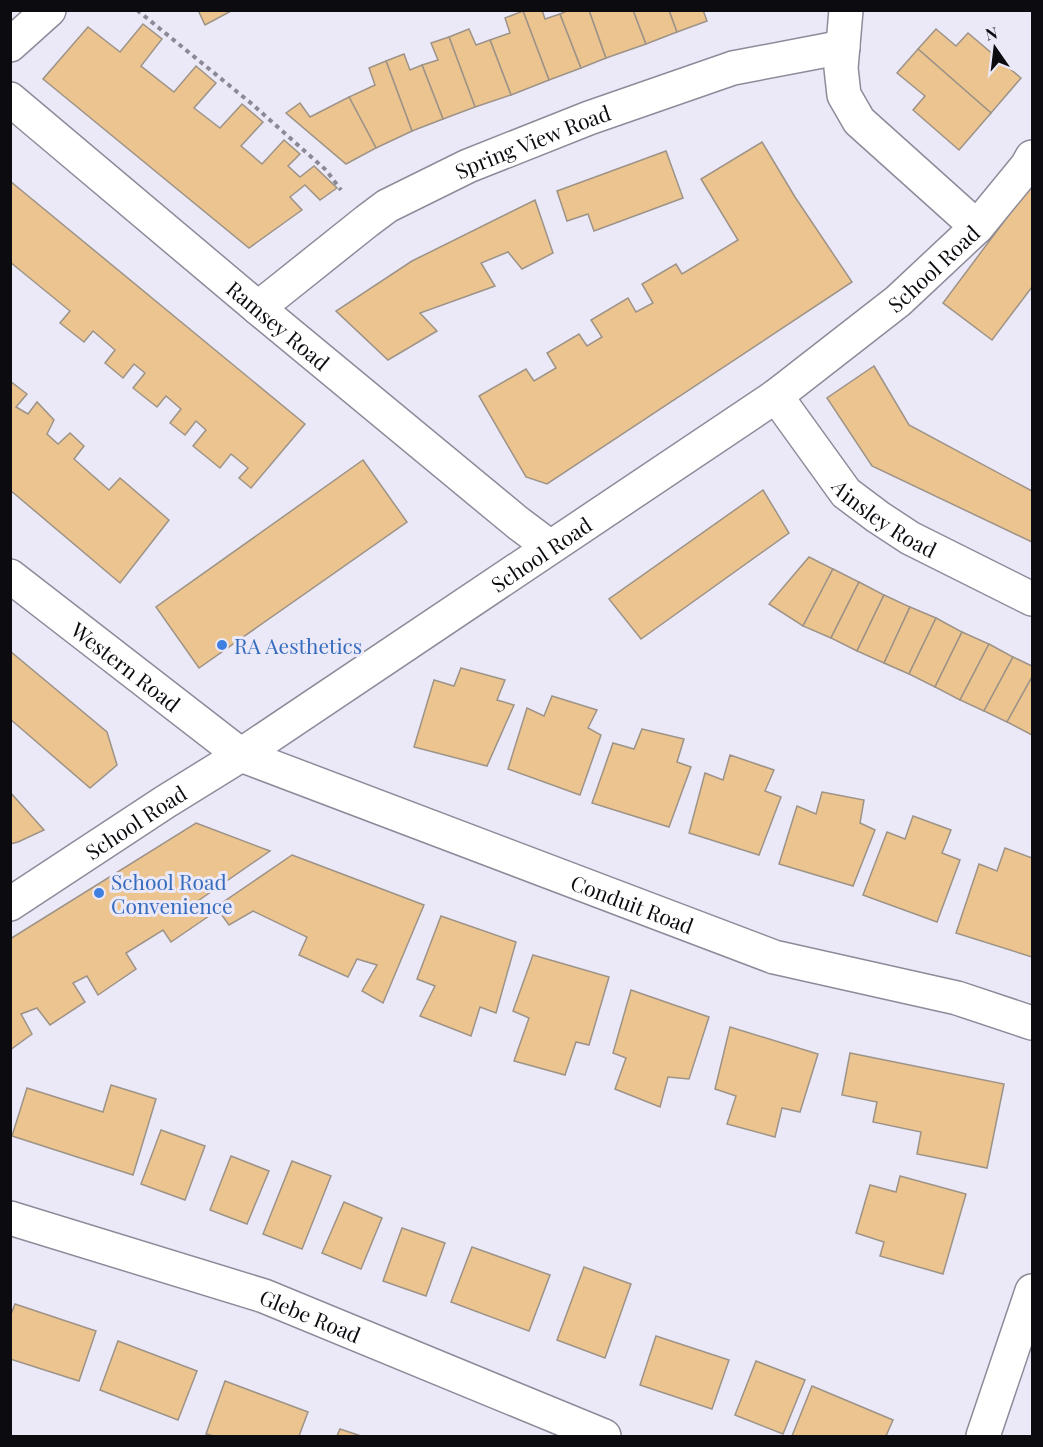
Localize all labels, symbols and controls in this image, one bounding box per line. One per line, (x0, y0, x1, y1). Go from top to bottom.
north arrow (965, 18, 1025, 78)
text: N (983, 21, 1000, 45)
street label: Spring View Road (450, 98, 614, 184)
street label: School Road (882, 218, 985, 318)
street label: Ramsey Road (221, 274, 336, 376)
street label: Ainsley Road (826, 473, 942, 563)
street label: School Road (485, 510, 597, 598)
street label: Western Road (65, 614, 186, 717)
place label: RA Aesthetics (234, 631, 362, 659)
marker: RA Aesthetics (215, 638, 229, 652)
street label: School Road (79, 778, 191, 865)
place label: School Road Convenience (111, 867, 233, 919)
street label: Conduit Road (567, 867, 698, 939)
marker: School Road Convenience (92, 886, 106, 900)
street label: Glebe Road (256, 1282, 365, 1348)

